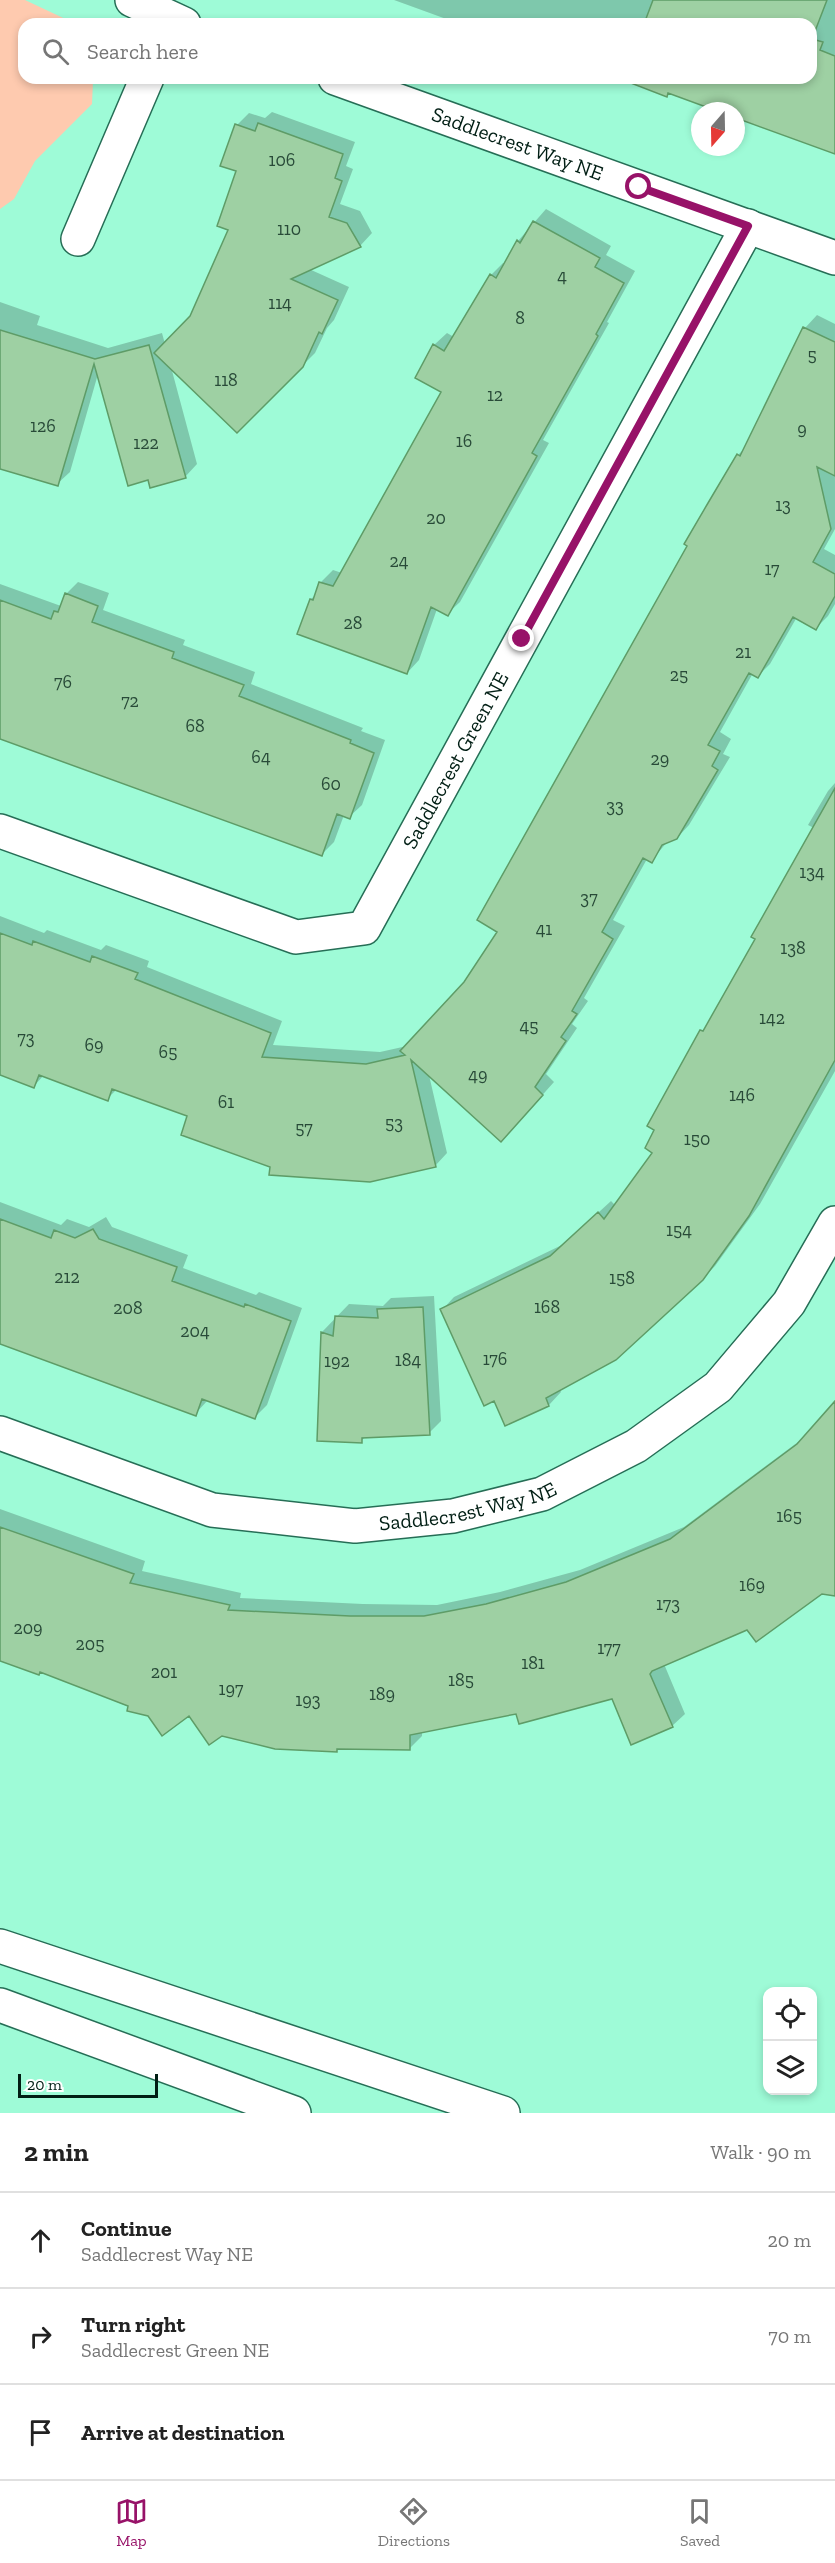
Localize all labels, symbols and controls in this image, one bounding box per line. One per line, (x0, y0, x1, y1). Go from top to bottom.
search box (18, 18, 817, 84)
icon: search (39, 35, 72, 68)
text: Search here (87, 38, 198, 65)
street label: Saddlecrest Way NE (428, 101, 607, 186)
north arrow (691, 102, 745, 156)
house number: 106 (269, 149, 295, 171)
route start (625, 173, 651, 199)
house number: 110 (277, 218, 301, 240)
house number: 4 (557, 265, 567, 287)
house number: 114 (268, 292, 292, 314)
house number: 8 (515, 307, 525, 329)
house number: 5 (807, 344, 817, 366)
house number: 118 (214, 369, 238, 391)
house number: 12 (487, 384, 503, 406)
house number: 126 (30, 415, 56, 437)
house number: 9 (797, 418, 807, 440)
house number: 16 (456, 430, 472, 452)
house number: 122 (133, 432, 159, 454)
house number: 13 (775, 494, 791, 516)
house number: 20 (426, 507, 446, 529)
house number: 24 (390, 550, 409, 572)
house number: 17 (764, 558, 780, 580)
house number: 28 (344, 612, 362, 634)
route end (508, 625, 534, 651)
house number: 21 (735, 641, 751, 663)
house number: 25 (670, 664, 688, 686)
street label: Saddlecrest Green NE (397, 667, 514, 853)
house number: 76 (54, 671, 72, 693)
house number: 72 (121, 690, 139, 712)
house number: 68 (185, 715, 205, 737)
house number: 64 (251, 746, 271, 768)
house number: 29 (651, 748, 669, 770)
house number: 60 (321, 773, 341, 795)
house number: 33 (606, 795, 624, 817)
house number: 134 (799, 861, 825, 883)
house number: 37 (580, 887, 598, 909)
house number: 41 (536, 918, 552, 940)
house number: 138 (780, 937, 806, 959)
house number: 142 (759, 1007, 785, 1029)
house number: 45 (520, 1015, 538, 1037)
house number: 73 (17, 1027, 35, 1049)
house number: 69 (84, 1034, 104, 1056)
house number: 65 (159, 1041, 177, 1063)
house number: 49 (468, 1064, 488, 1086)
house number: 146 (729, 1084, 755, 1106)
house number: 61 (218, 1091, 234, 1113)
house number: 53 (385, 1112, 403, 1134)
house number: 57 (295, 1117, 313, 1139)
house number: 150 (684, 1128, 710, 1150)
house number: 154 (666, 1219, 692, 1241)
house number: 212 (54, 1266, 80, 1288)
house number: 158 (609, 1267, 635, 1289)
house number: 168 (534, 1296, 560, 1318)
house number: 208 (113, 1297, 143, 1319)
house number: 204 (180, 1320, 210, 1342)
house number: 176 (483, 1348, 507, 1370)
house number: 184 (395, 1349, 421, 1371)
house number: 192 (324, 1350, 350, 1372)
street label: Saddlecrest Way NE (378, 1476, 561, 1535)
house number: 165 (776, 1505, 802, 1527)
house number: 169 (739, 1574, 765, 1596)
house number: 173 (656, 1593, 680, 1615)
house number: 209 (13, 1617, 43, 1639)
house number: 205 (76, 1633, 104, 1655)
house number: 177 (597, 1637, 621, 1659)
house number: 181 (521, 1652, 545, 1674)
house number: 201 (151, 1661, 177, 1683)
house number: 185 (448, 1669, 474, 1691)
house number: 197 (219, 1678, 244, 1700)
house number: 189 (369, 1683, 395, 1705)
house number: 193 (295, 1689, 321, 1711)
map controls (763, 1987, 817, 2095)
button: locate (763, 1987, 817, 2041)
button: layers (763, 2041, 817, 2095)
scale bar (18, 2071, 158, 2098)
text: 20 m (27, 2075, 62, 2094)
text: 2 min (24, 2136, 89, 2168)
text: Walk · 90 m (710, 2140, 811, 2164)
text: Continue (81, 2215, 172, 2242)
icon: ahead (24, 2224, 57, 2257)
text: 20 m (767, 2228, 811, 2252)
text: Saddlecrest Way NE (81, 2242, 253, 2266)
text: Turn right (81, 2311, 185, 2338)
icon: right (24, 2320, 57, 2353)
text: 70 m (768, 2324, 811, 2348)
text: Saddlecrest Green NE (81, 2338, 269, 2362)
icon: arrive (24, 2416, 57, 2449)
text: Arrive at destination (81, 2419, 284, 2446)
tab: Map (115, 2495, 148, 2550)
tab: Directions (378, 2495, 450, 2550)
tab: Saved (680, 2495, 720, 2550)

